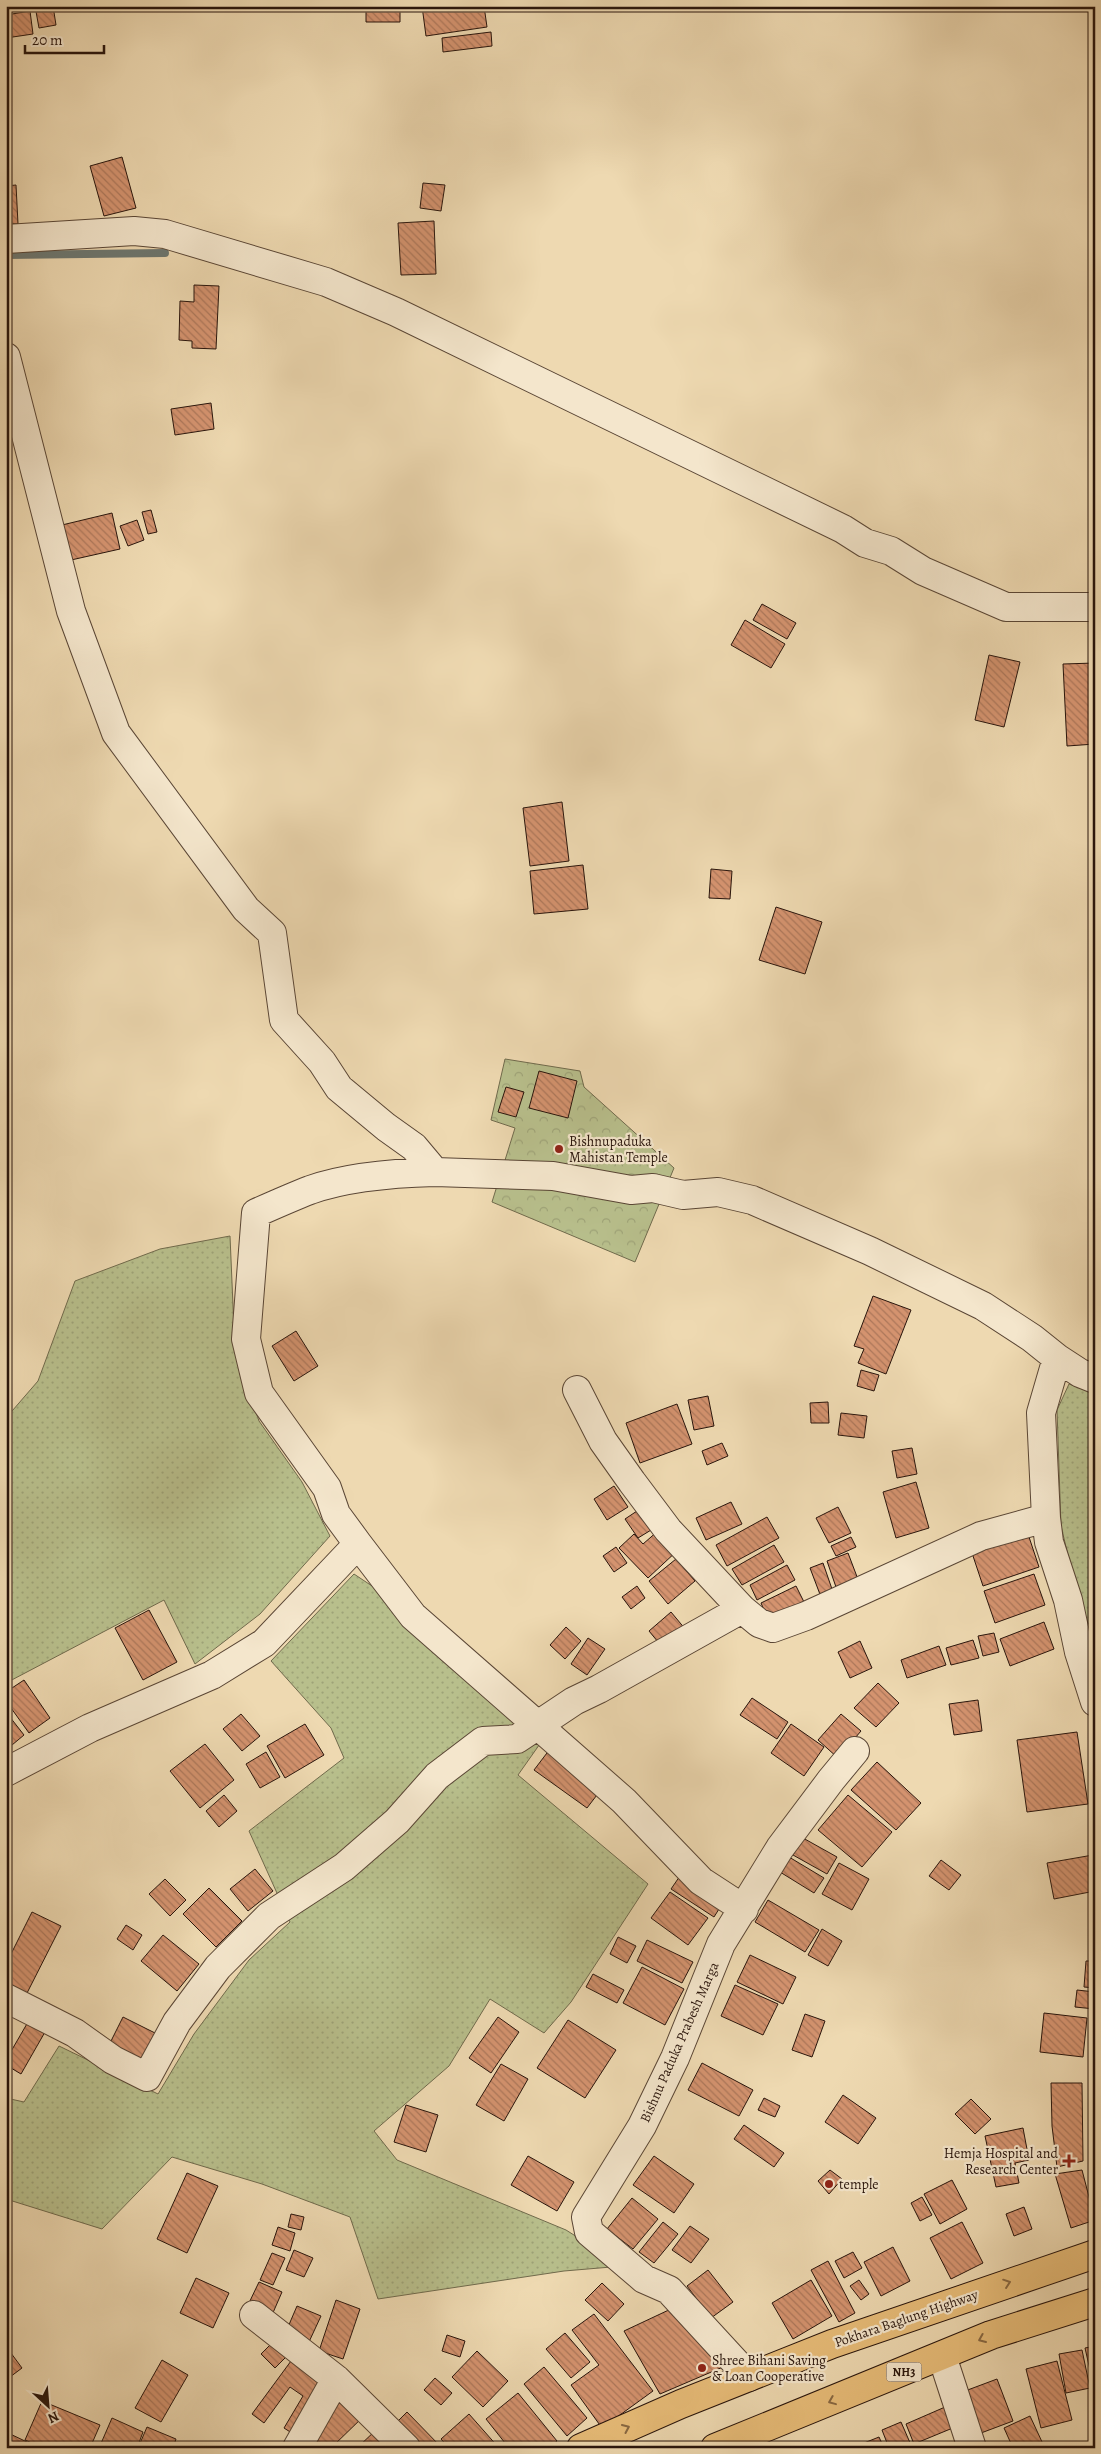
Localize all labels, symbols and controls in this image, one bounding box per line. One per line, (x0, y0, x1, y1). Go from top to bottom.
scale bar (25, 22, 104, 54)
text: 20 m (32, 30, 63, 50)
place label: Bishnupaduka Mahistan Temple (569, 1132, 668, 1167)
marker: Bishnupaduka Mahistan Temple (553, 1143, 565, 1155)
street label: Bishnu Paduka Prabesh Marga (635, 1958, 724, 2125)
place label: Hemja Hospital and Research Center (944, 2144, 1059, 2179)
marker: Hemja Hospital and Research Center (1062, 2154, 1076, 2168)
place label: temple (839, 2175, 879, 2194)
marker: temple (823, 2178, 835, 2190)
one-way arrow (1002, 2279, 1010, 2289)
street label: Pokhara Baglung Highway (832, 2285, 981, 2352)
one-way arrow (978, 2332, 987, 2343)
place label: Shree Bihani Saving & Loan Cooperative (712, 2351, 826, 2386)
marker: Shree Bihani Saving & Loan Cooperative (696, 2362, 708, 2374)
road number: NH3 (886, 2362, 922, 2382)
north arrow (22, 2382, 72, 2432)
one-way arrow (828, 2395, 837, 2405)
text: N (45, 2406, 62, 2428)
one-way arrow (621, 2424, 630, 2435)

